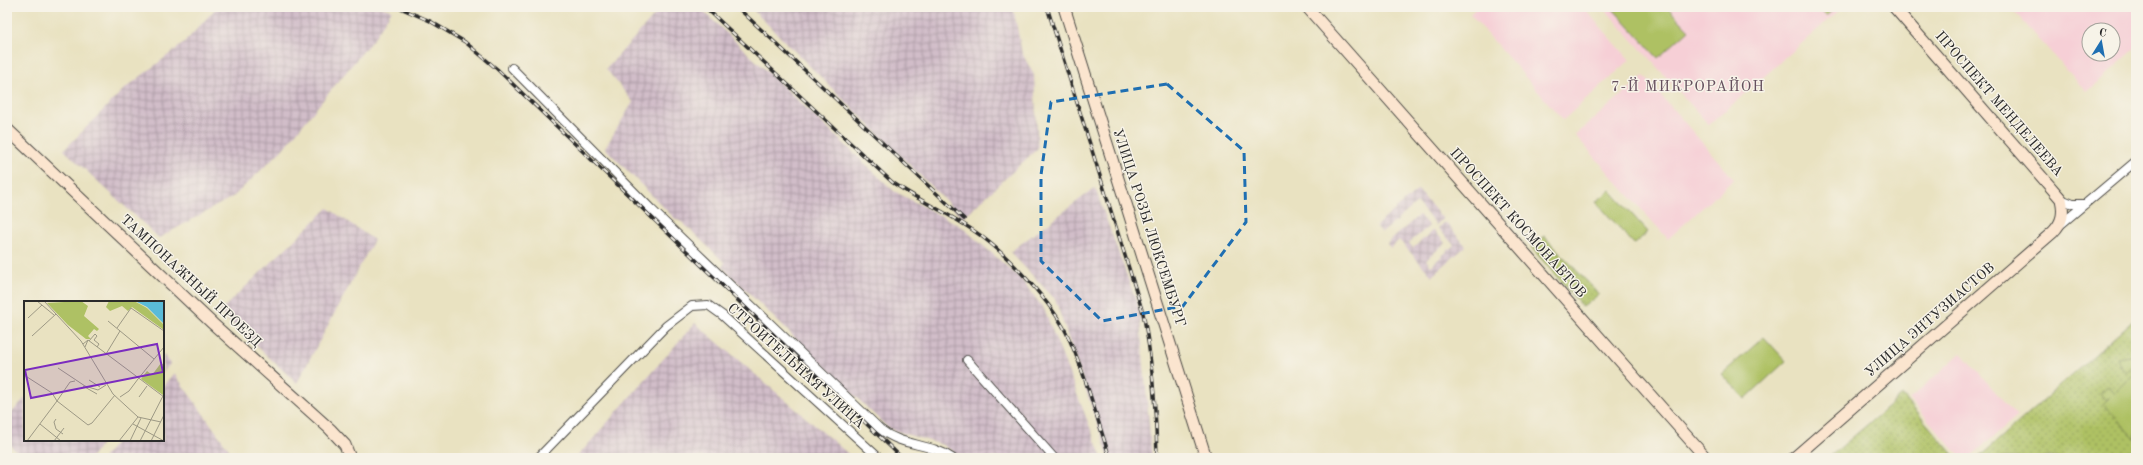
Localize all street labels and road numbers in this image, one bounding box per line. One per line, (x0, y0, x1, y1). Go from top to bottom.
street label: ПРОСПЕКТ МЕНДЕЛЕЕВА (1932, 29, 2066, 179)
street label: УЛИЦА РОЗЫ ЛЮКСЕМБУРГ (1110, 127, 1188, 329)
street label: ПРОСПЕКТ КОСМОНАВТОВ (1447, 146, 1589, 300)
street label: ТАМПОНАЖНЫЙ ПРОЕЗД (118, 209, 267, 350)
street label: УЛИЦА ЭНТУЗИАСТОВ (1863, 260, 1997, 380)
street label: СТРОИТЕЛЬНАЯ УЛИЦА (725, 301, 868, 431)

